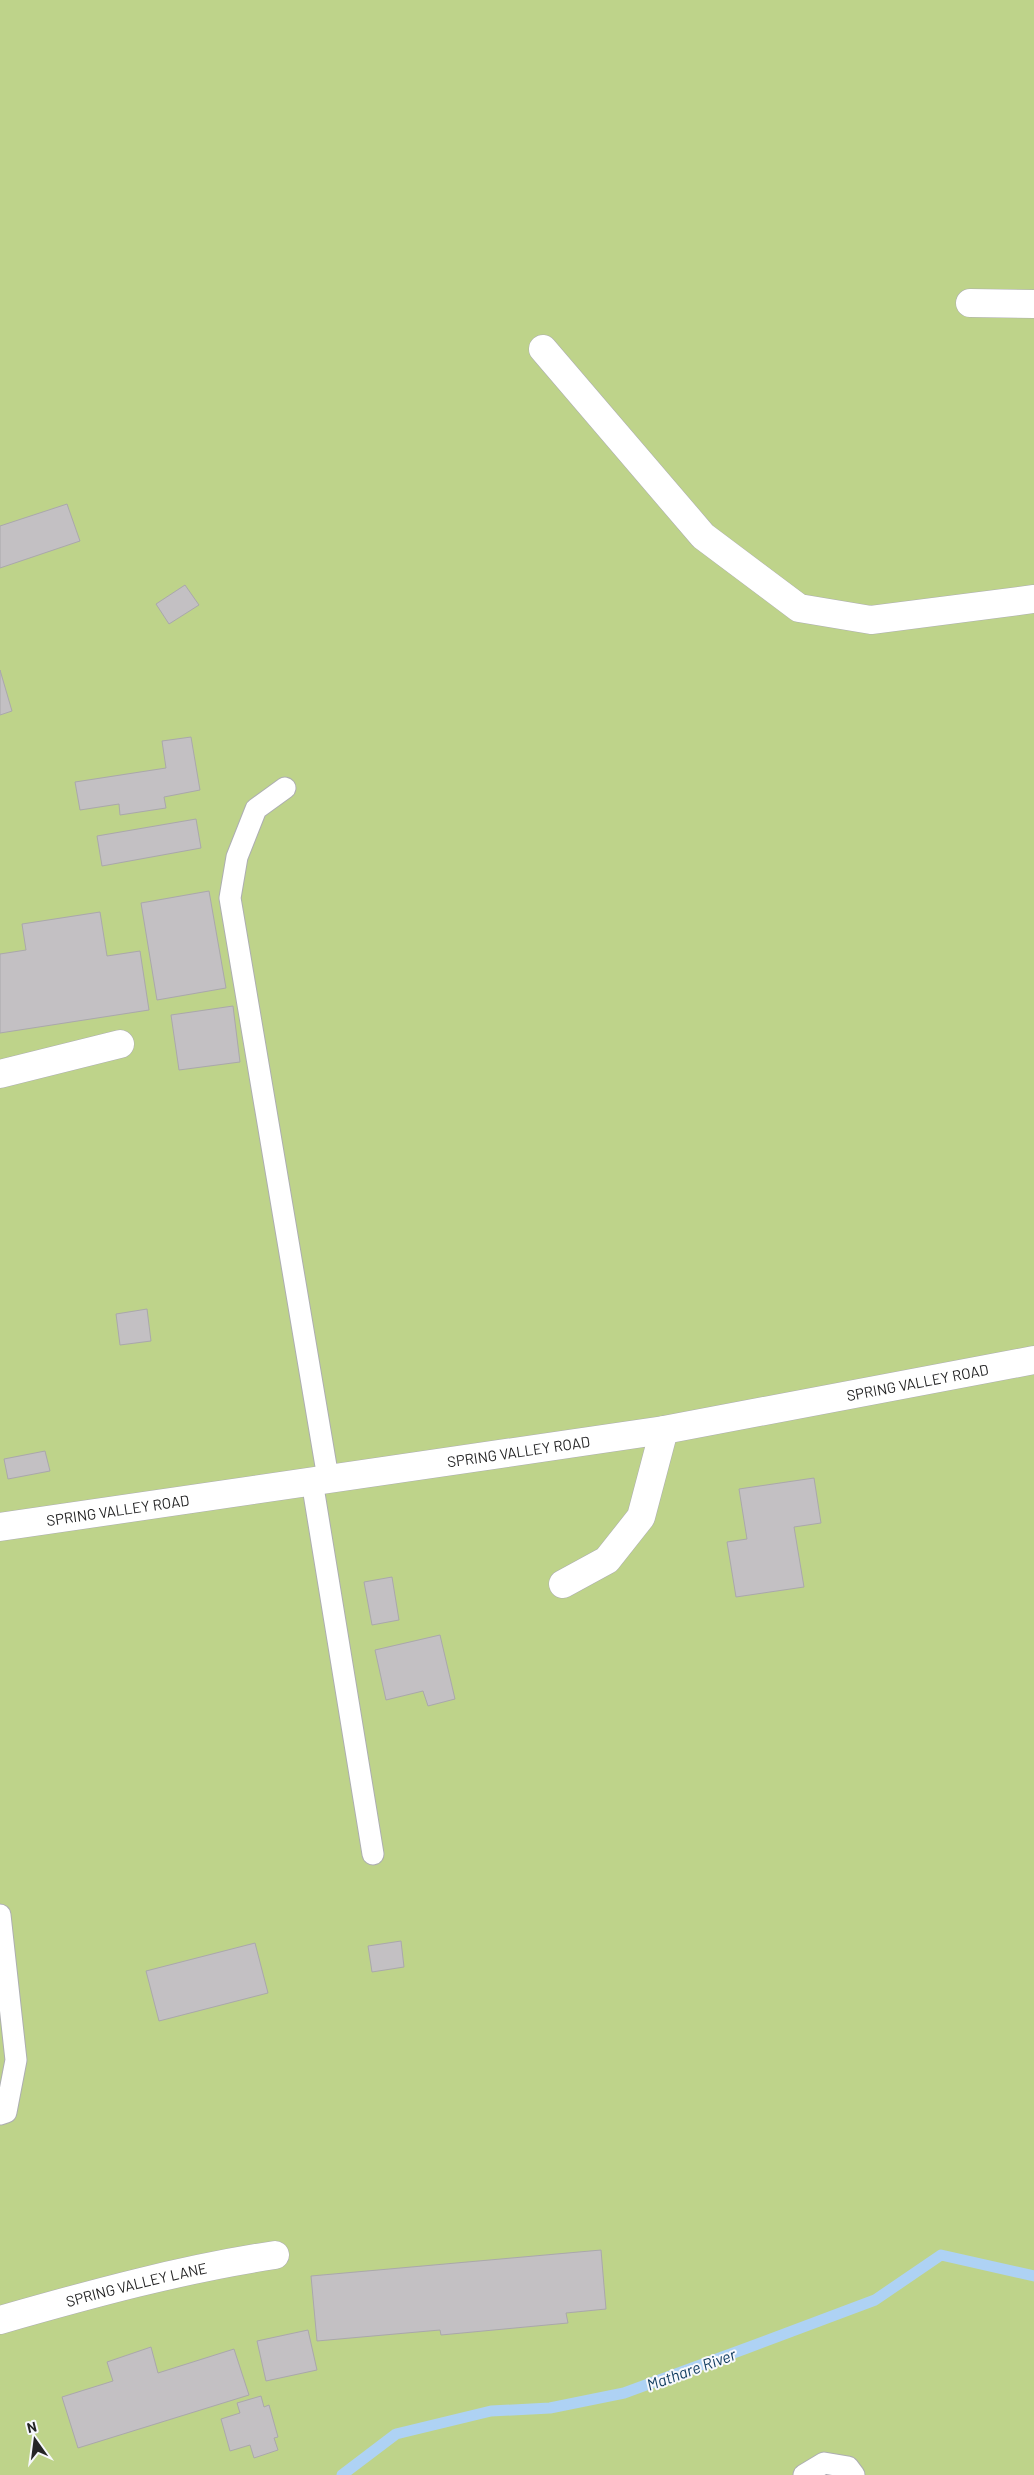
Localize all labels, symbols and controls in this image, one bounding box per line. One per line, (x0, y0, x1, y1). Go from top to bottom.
street label: SPRING VALLEY ROAD (845, 1360, 990, 1404)
street label: SPRING VALLEY ROAD (446, 1432, 591, 1471)
street label: SPRING VALLEY ROAD (45, 1490, 190, 1529)
street label: SPRING VALLEY LANE (64, 2258, 208, 2310)
water label: Mathare River (644, 2344, 739, 2394)
north arrow (10, 2415, 60, 2465)
text: N (25, 2418, 38, 2436)

